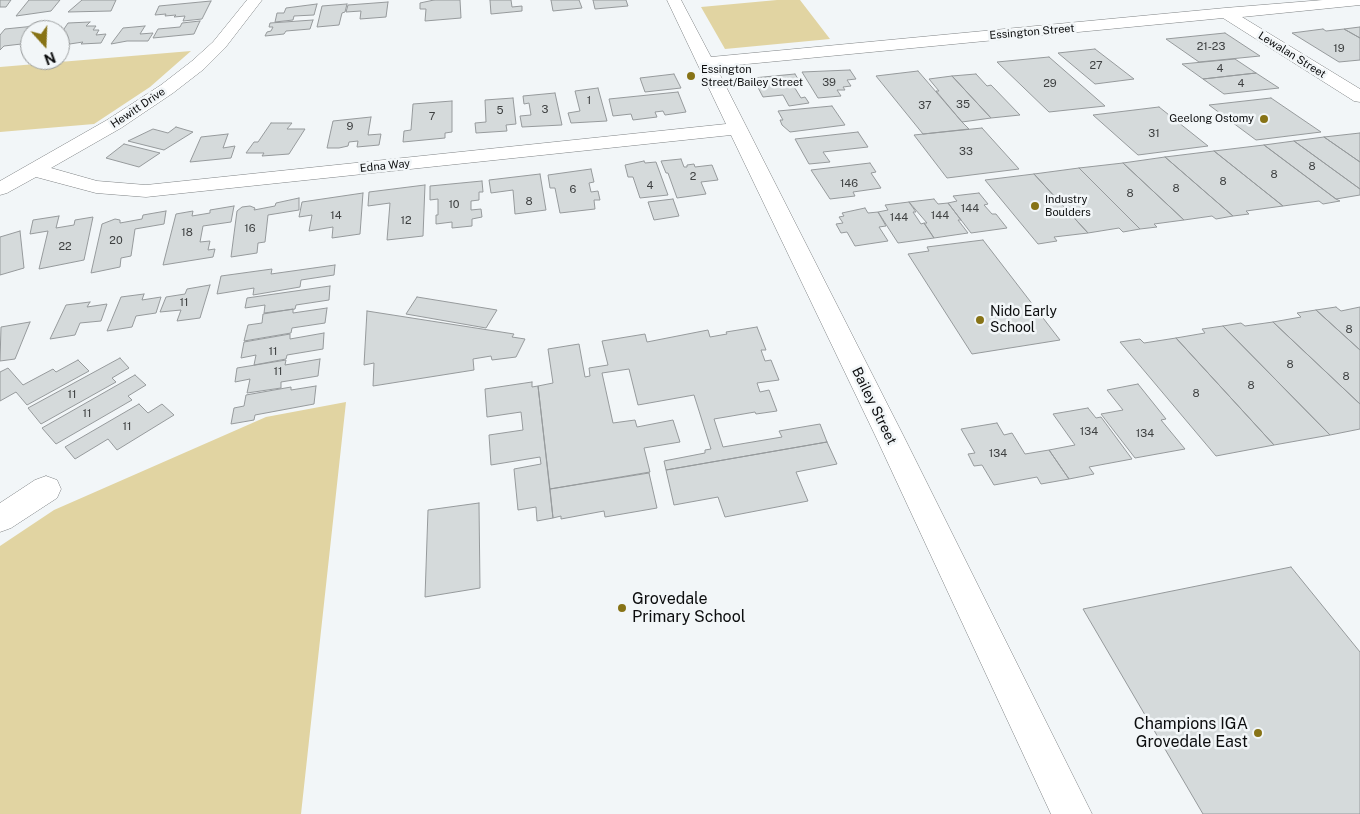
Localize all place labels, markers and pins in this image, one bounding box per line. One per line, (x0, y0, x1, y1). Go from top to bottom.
place label: Essington Street/Bailey Street (701, 63, 803, 89)
marker: Essington Street/Bailey Street (685, 70, 697, 82)
place label: Geelong Ostomy (1169, 112, 1254, 126)
marker: Geelong Ostomy (1258, 113, 1270, 125)
place label: Industry Boulders (1045, 193, 1091, 219)
marker: Industry Boulders (1029, 200, 1041, 212)
place label: Nido Early School (990, 304, 1057, 336)
marker: Nido Early School (974, 314, 986, 326)
place label: Grovedale Primary School (632, 589, 746, 627)
marker: Grovedale Primary School (616, 602, 628, 614)
place label: Champions IGA Grovedale East (1134, 714, 1248, 752)
marker: Champions IGA Grovedale East (1252, 727, 1264, 739)

